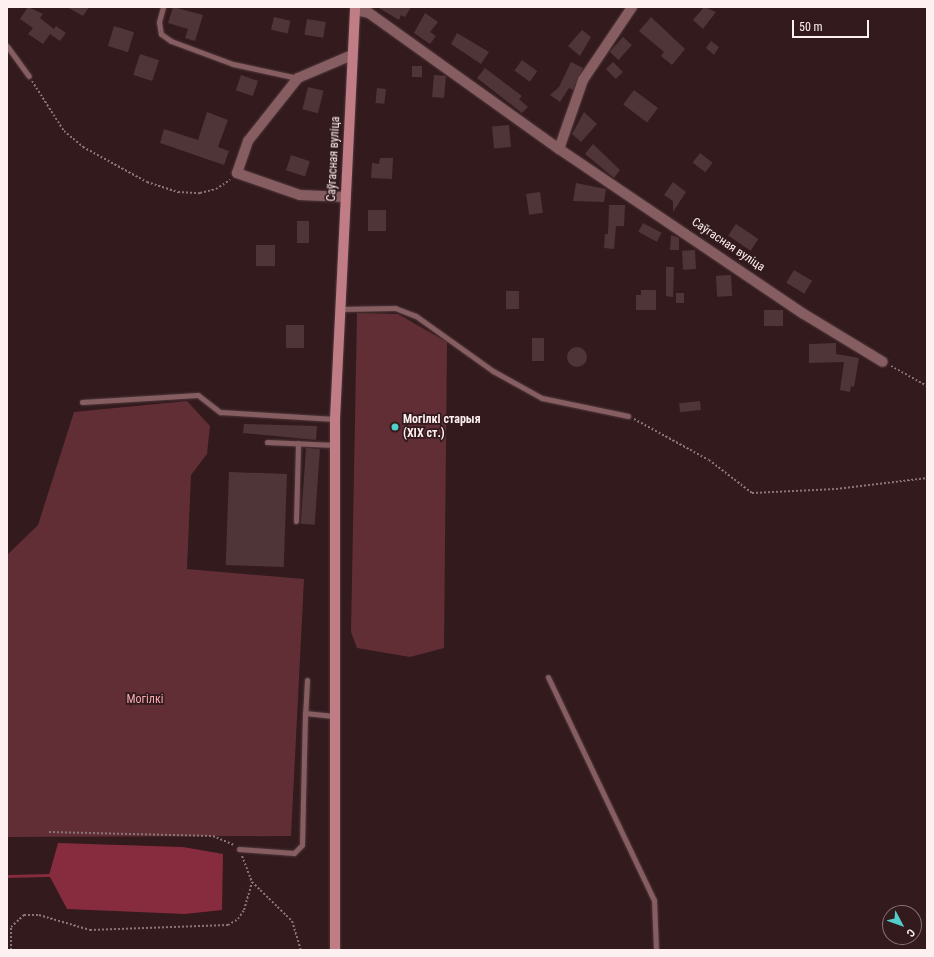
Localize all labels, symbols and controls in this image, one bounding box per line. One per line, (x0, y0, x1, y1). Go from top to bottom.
scale bar (794, 12, 871, 38)
text: 50 m (799, 20, 823, 34)
street label: Саўгасная вуліца (325, 116, 343, 202)
street label: Саўгасная вуліца (689, 215, 767, 275)
place label: Могілкі старыя (XIX ст.) (403, 413, 481, 441)
marker: Могілкі старыя (XIX ст.) (390, 422, 400, 432)
park label: Могілкі (127, 693, 163, 707)
north arrow (882, 905, 922, 945)
text: С (904, 926, 918, 939)

